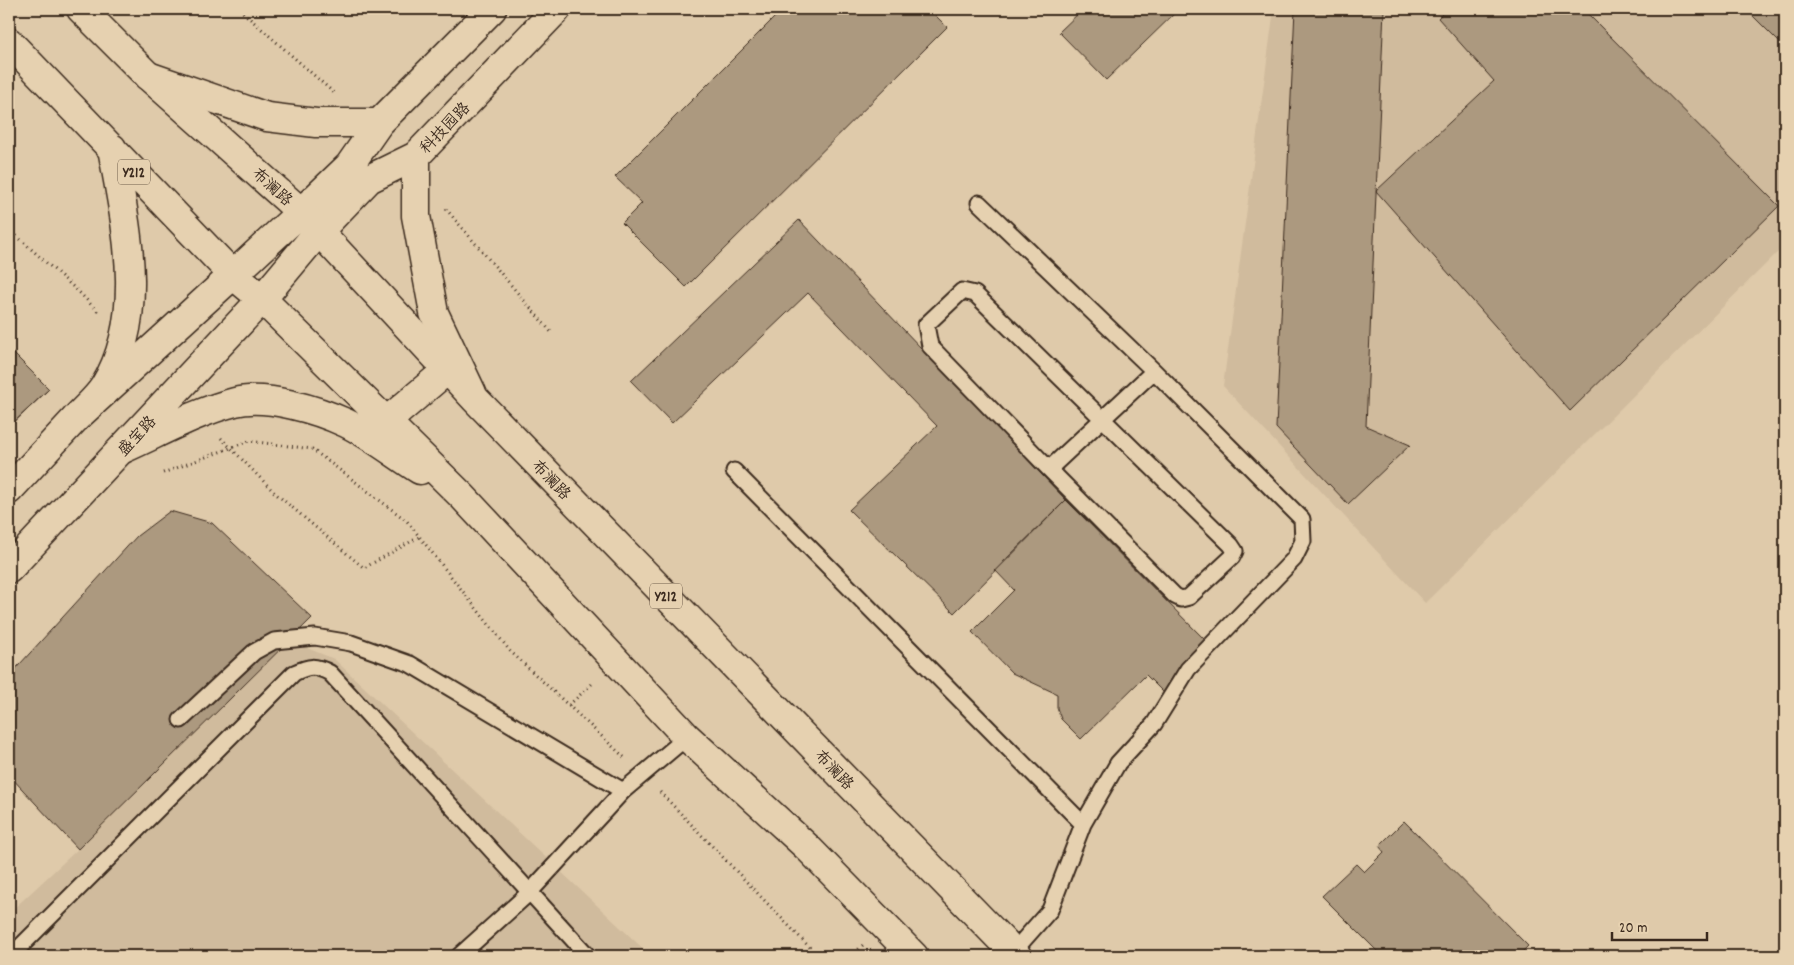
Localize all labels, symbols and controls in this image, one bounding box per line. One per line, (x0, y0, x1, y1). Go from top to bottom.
street label: 科技园路 (415, 98, 476, 160)
road number: Y212 (118, 160, 150, 184)
street label: 布澜路 (246, 163, 297, 212)
street label: 盛宝路 (113, 411, 163, 462)
street label: 布澜路 (525, 455, 575, 506)
road number: Y212 (650, 584, 682, 608)
street label: 布澜路 (808, 745, 858, 796)
scale bar (1612, 910, 1706, 942)
text: 20 m (1619, 918, 1647, 940)

